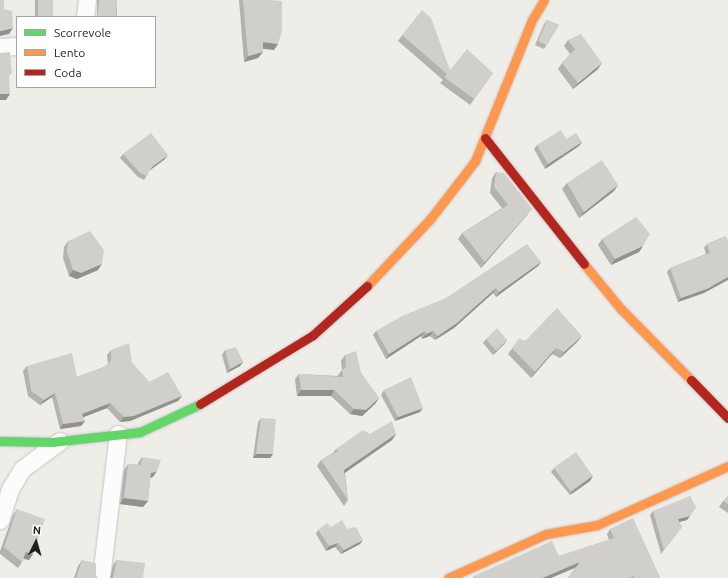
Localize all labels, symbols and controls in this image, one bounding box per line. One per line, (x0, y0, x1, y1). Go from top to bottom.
legend (16, 16, 156, 88)
text: Scorrevole (54, 26, 111, 39)
text: Lento (54, 46, 85, 59)
text: Coda (54, 66, 82, 79)
north arrow (16, 522, 56, 562)
text: N (32, 524, 42, 536)

